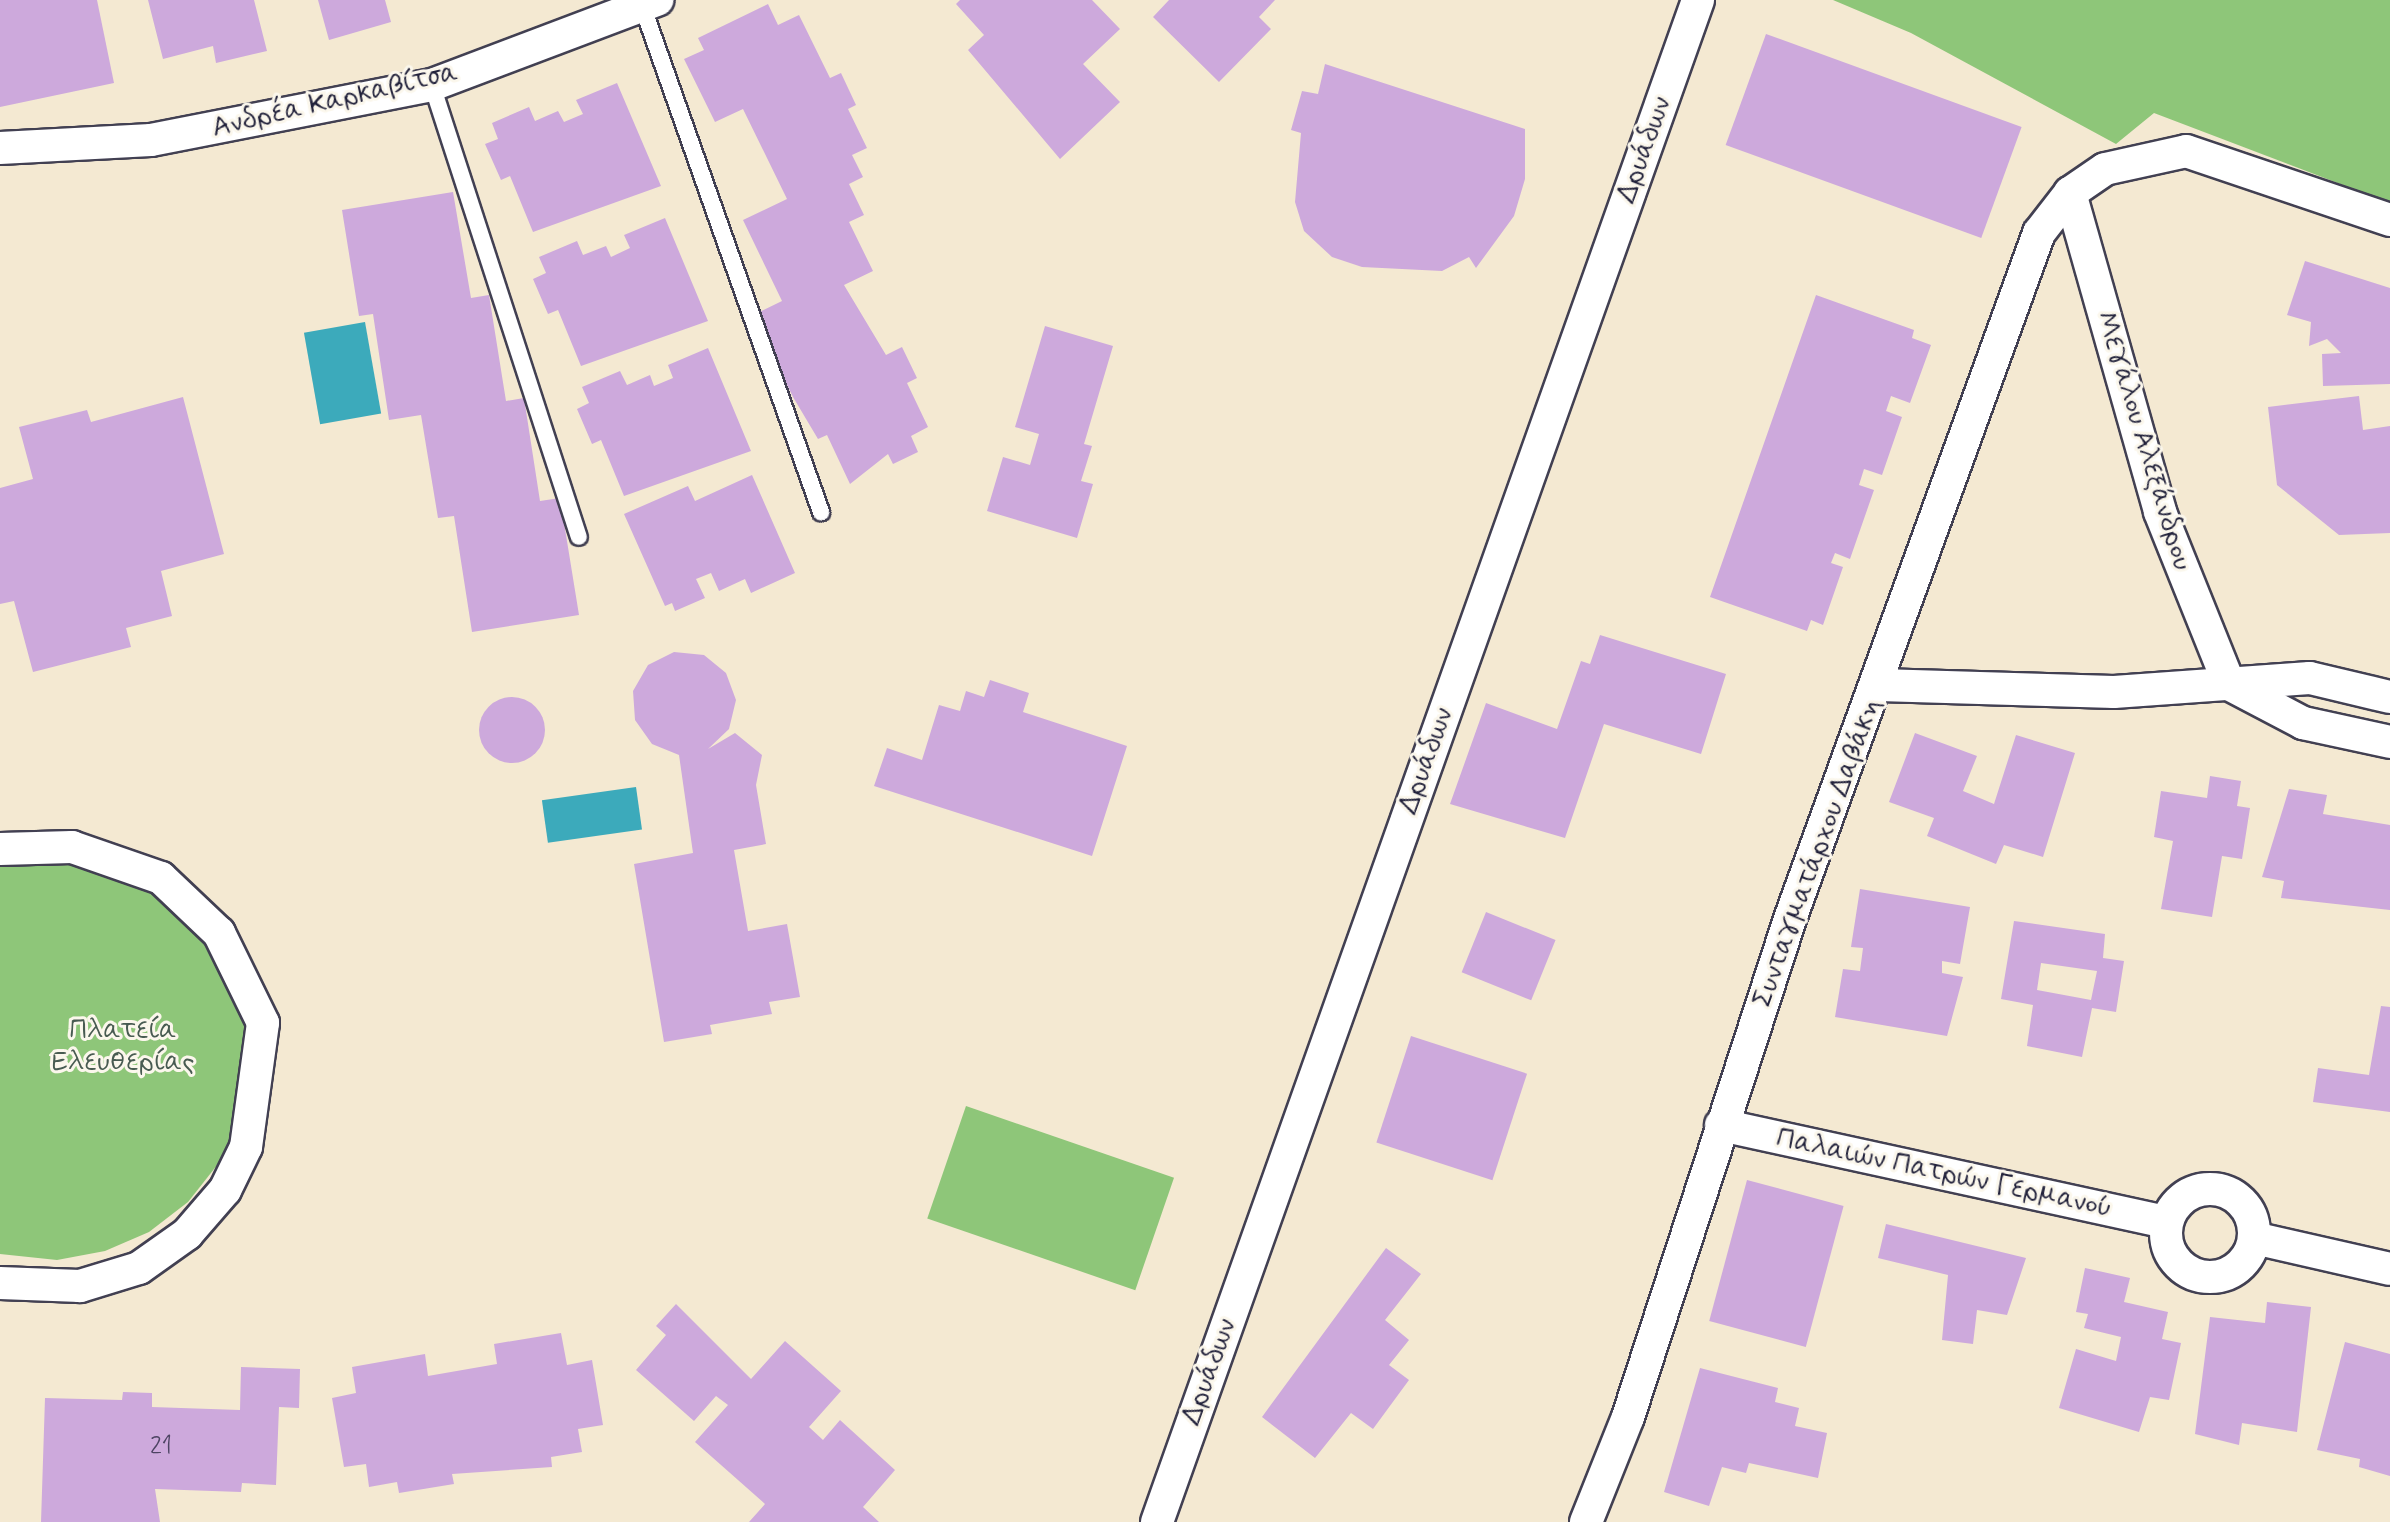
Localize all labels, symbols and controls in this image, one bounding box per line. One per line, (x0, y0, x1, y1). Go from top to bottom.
street label: Ανδρέα Καρκαβίτσα (209, 56, 461, 146)
street label: Δρυάδων (1610, 92, 1680, 208)
street label: Μεγάλου Αλεξάνδρου (2088, 307, 2198, 575)
street label: Συνταγματάρχου Δαβάκη (1746, 694, 1890, 1012)
street label: Δρυάδων (1392, 703, 1462, 819)
park label: Πλατεία Ελευθερίας (52, 1014, 194, 1080)
street label: Παλαιών Πατρών Γερμανού (1773, 1122, 2115, 1226)
street label: Δρυάδων (1175, 1314, 1245, 1430)
house number: 21 (150, 1433, 172, 1461)

